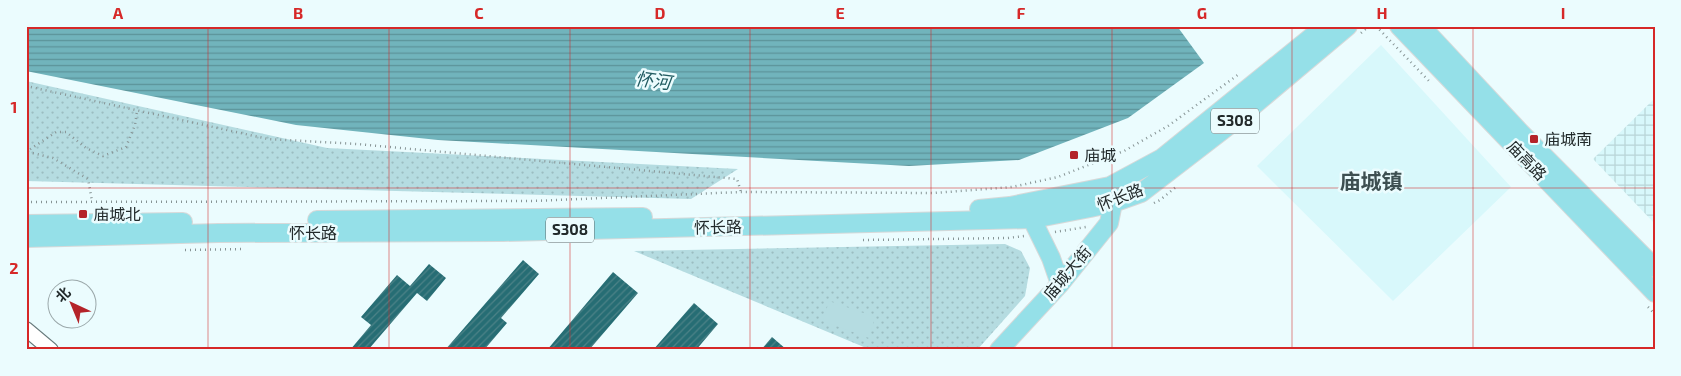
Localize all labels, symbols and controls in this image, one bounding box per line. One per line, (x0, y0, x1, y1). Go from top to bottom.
text: A (113, 3, 124, 22)
text: B (293, 3, 303, 22)
text: C (474, 3, 484, 22)
text: D (655, 3, 666, 22)
text: E (835, 3, 845, 22)
text: F (1017, 3, 1026, 22)
text: G (1197, 3, 1207, 22)
text: H (1376, 3, 1388, 22)
text: I (1561, 3, 1565, 22)
water label: 怀河 (634, 67, 675, 93)
text: 1 (11, 97, 17, 116)
road number: S308 (1211, 108, 1259, 134)
place label: 庙城南 (1544, 129, 1592, 148)
marker: 庙城南 (1528, 133, 1540, 145)
street label: 庙高路 (1504, 136, 1551, 184)
place label: 庙城 (1084, 145, 1116, 164)
marker: 庙城 (1068, 149, 1080, 161)
district label: 庙城镇 (1340, 168, 1403, 193)
street label: 怀长路 (1094, 179, 1146, 214)
place label: 庙城北 (93, 204, 141, 223)
marker: 庙城北 (77, 208, 89, 220)
street label: 怀长路 (694, 217, 742, 236)
road number: S308 (546, 218, 594, 242)
street label: 怀长路 (289, 223, 337, 242)
street label: 庙城大街 (1039, 242, 1094, 303)
text: 2 (9, 258, 19, 277)
north arrow (48, 278, 98, 328)
text: 北 (52, 283, 74, 305)

